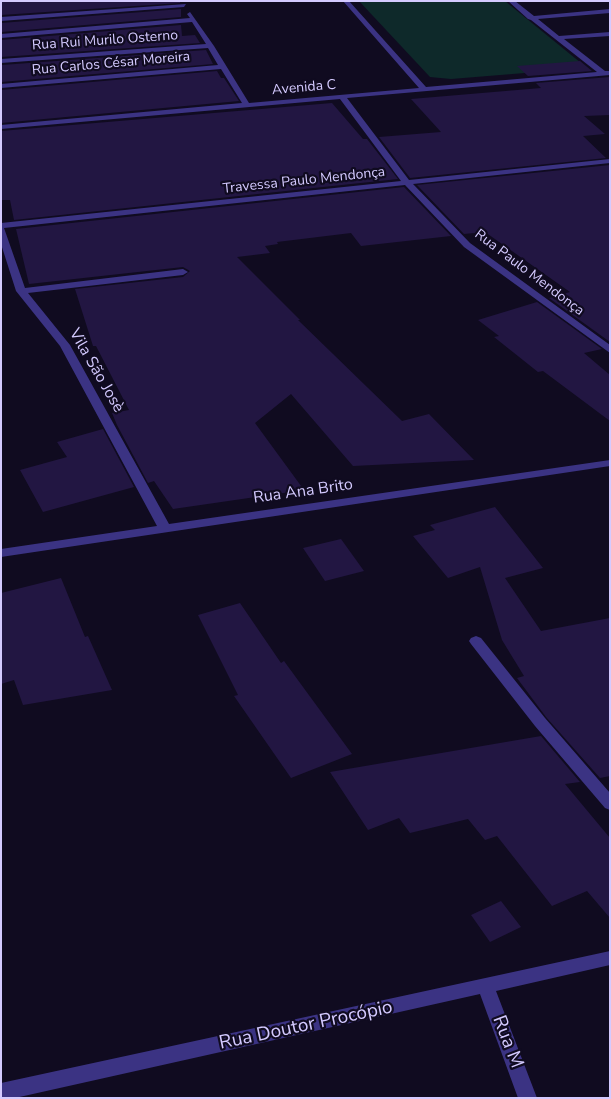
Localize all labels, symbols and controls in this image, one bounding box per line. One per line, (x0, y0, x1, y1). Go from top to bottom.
street label: Rua Rui Murilo Osterno (31, 28, 179, 54)
street label: Rua Carlos César Moreira (31, 49, 191, 79)
street label: Avenida C (271, 77, 337, 99)
street label: Travessa Paulo Mendonça (222, 164, 386, 198)
street label: Rua Paulo Mendonça (471, 226, 587, 320)
street label: Vila São Josè (64, 326, 128, 416)
street label: Rua Ana Brito (252, 476, 354, 508)
street label: Rua Doutor Procópio (217, 996, 395, 1056)
street label: Rua M (487, 1012, 527, 1072)

